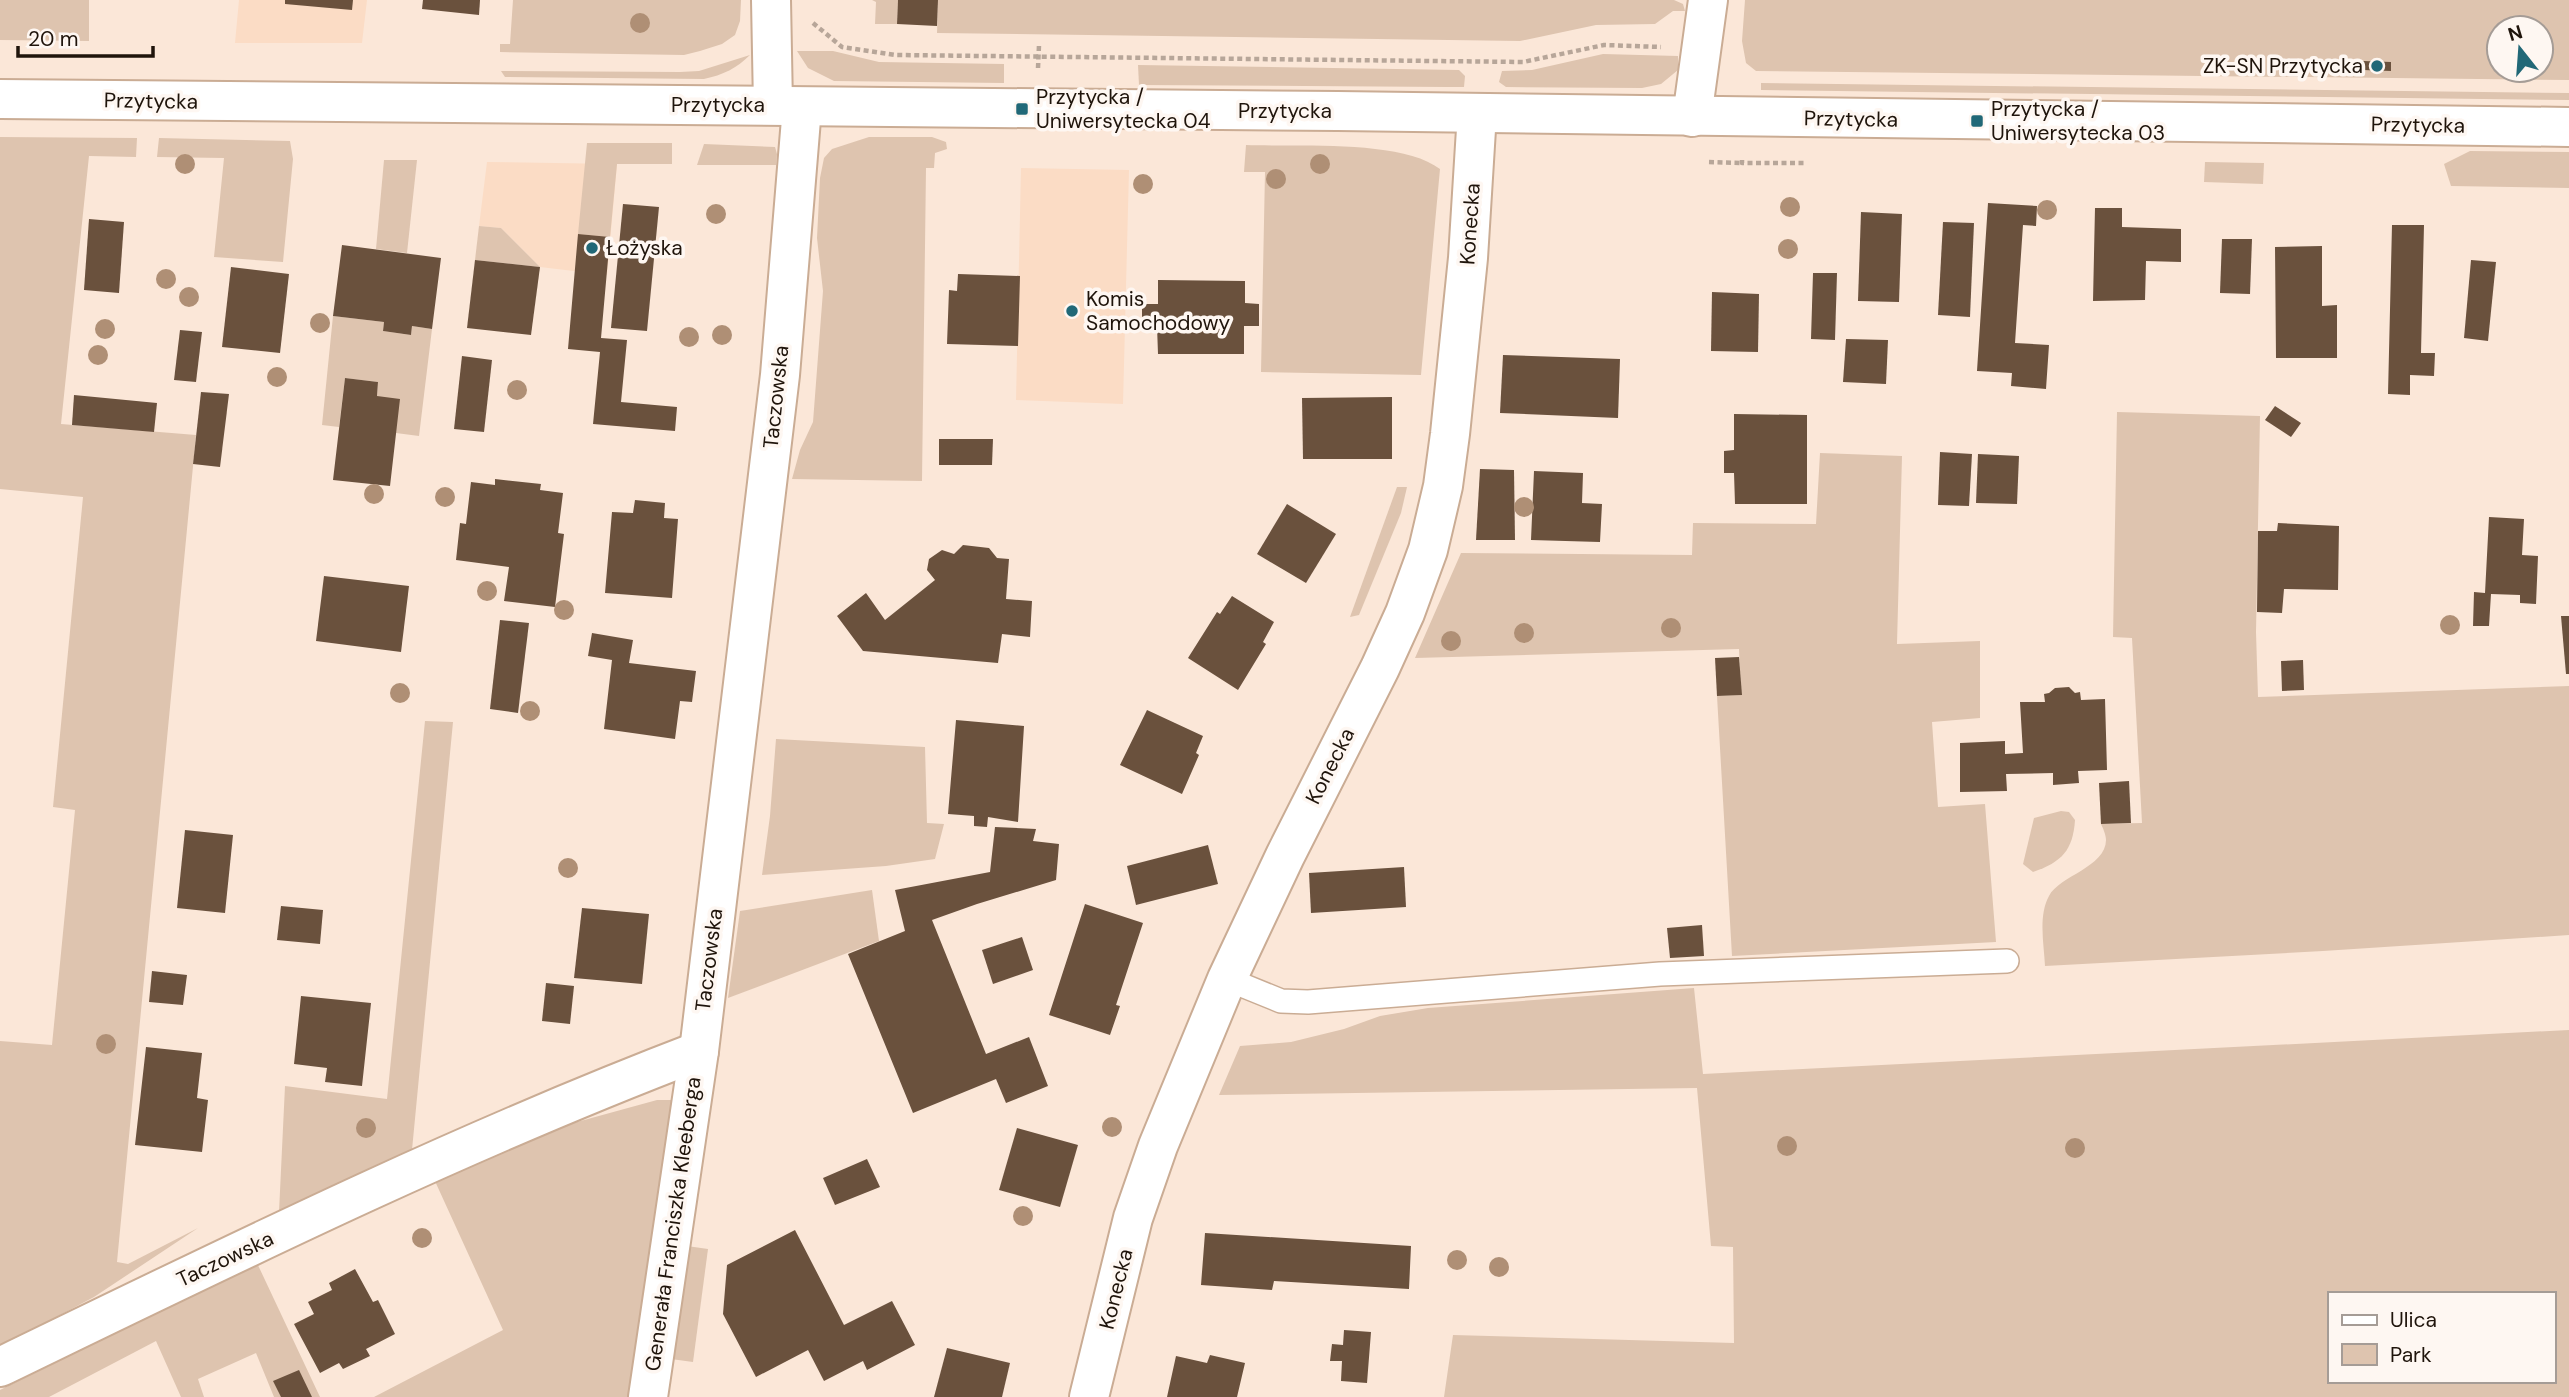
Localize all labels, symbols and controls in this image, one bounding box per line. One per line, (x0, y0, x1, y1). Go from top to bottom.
scale bar (18, 14, 152, 58)
north arrow (2485, 14, 2555, 84)
text: N (2505, 19, 2525, 47)
text: 20 m (28, 25, 79, 53)
place label: ZK-SN Przytycka (2203, 52, 2363, 80)
marker: ZK-SN Przytycka (2369, 58, 2385, 74)
place label: Przytycka / Uniwersytecka 04 (1036, 83, 1211, 135)
street label: Przytycka (104, 86, 198, 116)
street label: Przytycka (671, 91, 765, 119)
place label: Przytycka / Uniwersytecka 03 (1991, 95, 2165, 147)
street label: Przytycka (1238, 97, 1332, 125)
marker: Przytycka / Uniwersytecka 04 (1014, 101, 1030, 117)
street label: Przytycka (1804, 104, 1898, 134)
street label: Przytycka (2371, 110, 2465, 140)
marker: Przytycka / Uniwersytecka 03 (1969, 113, 1985, 129)
street label: Konecka (1453, 182, 1487, 266)
place label: Łożyska (606, 234, 683, 262)
marker: Łożyska (584, 240, 600, 256)
place label: Komis Samochodowy (1086, 285, 1231, 337)
marker: Komis Samochodowy (1064, 303, 1080, 319)
street label: Taczowska (757, 344, 795, 450)
street label: Konecka (1299, 723, 1361, 809)
street label: Taczowska (689, 907, 729, 1013)
street label: Generała Franciszka Kleeberga (638, 1075, 708, 1373)
street label: Taczowska (172, 1224, 278, 1294)
street label: Konecka (1093, 1246, 1139, 1332)
legend (2328, 1292, 2555, 1383)
text: Ulica (2390, 1306, 2437, 1334)
text: Park (2390, 1341, 2432, 1369)

